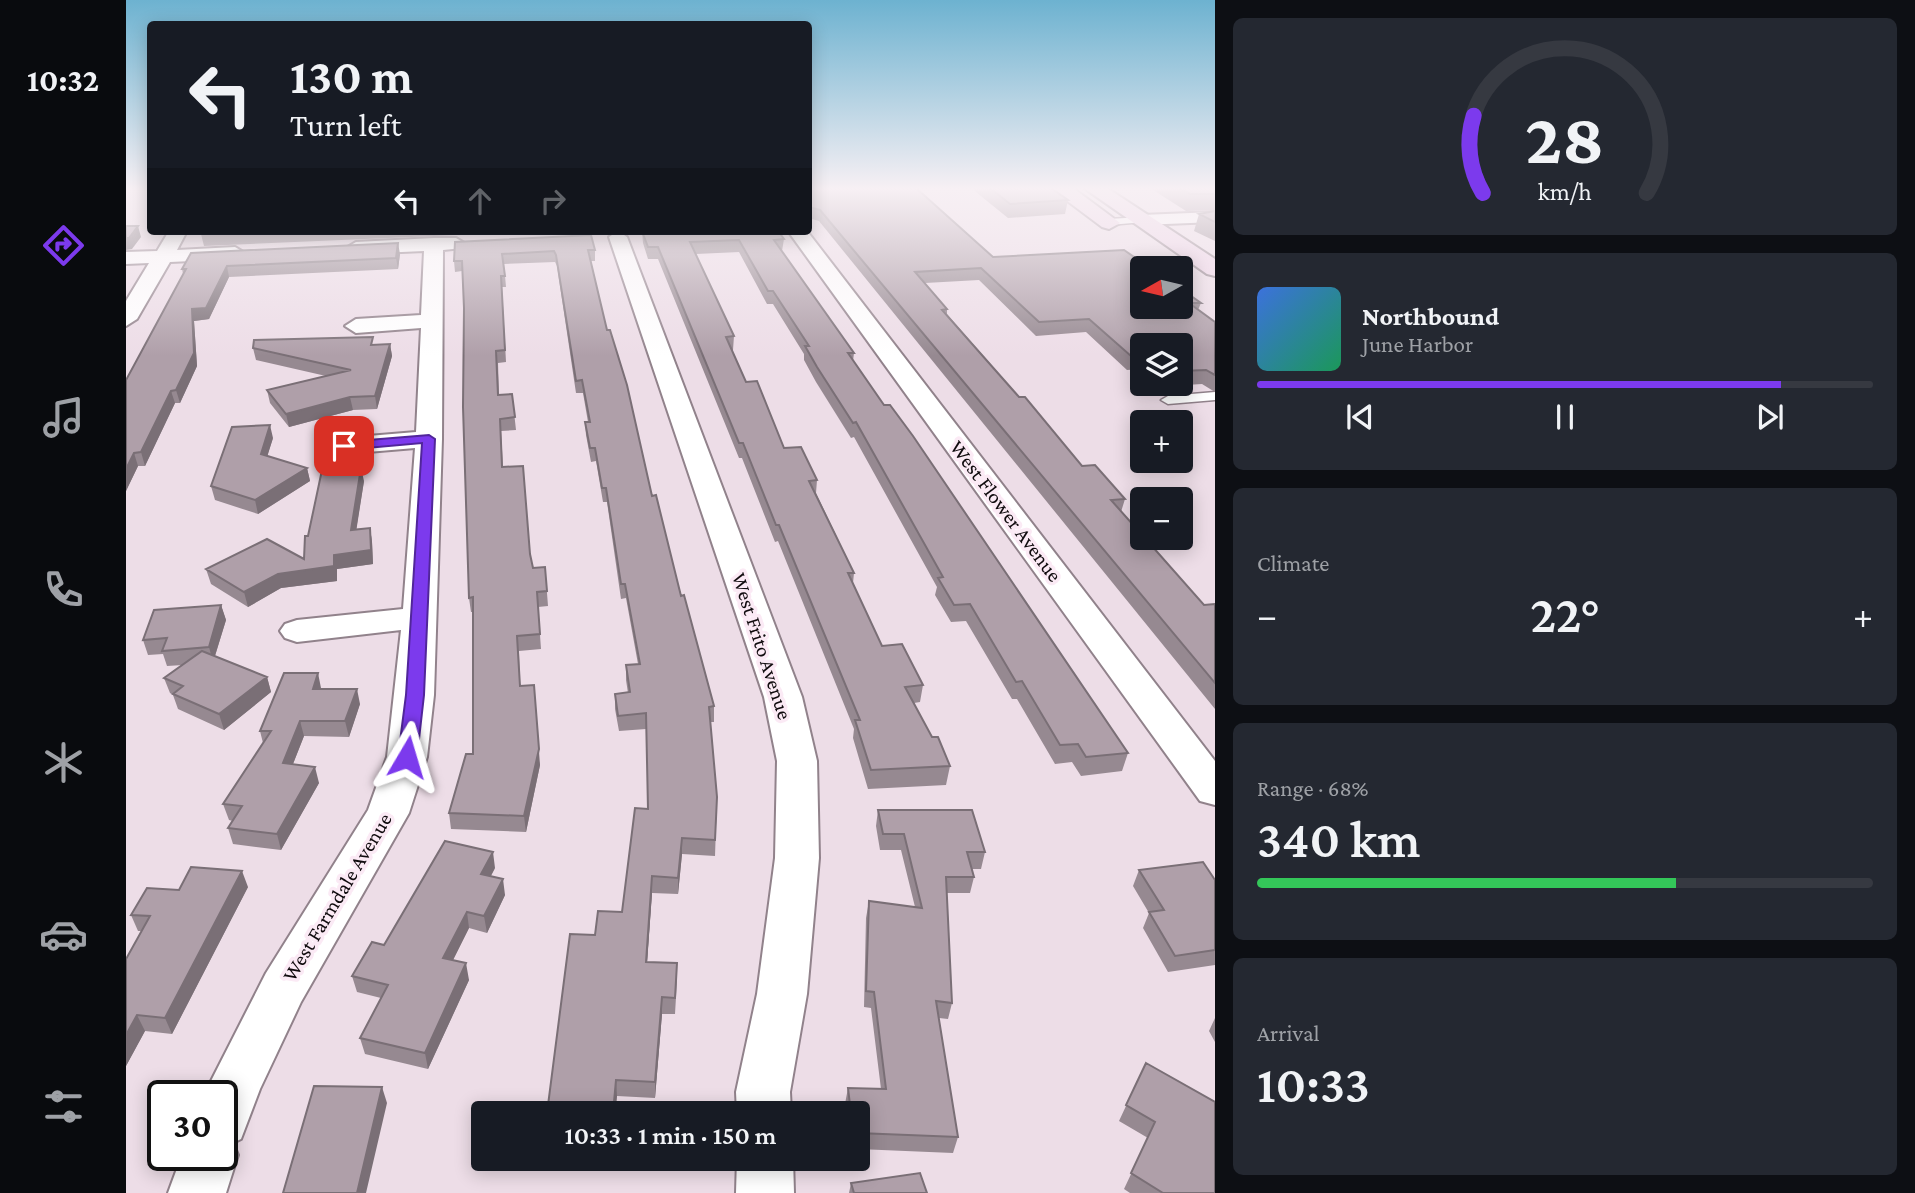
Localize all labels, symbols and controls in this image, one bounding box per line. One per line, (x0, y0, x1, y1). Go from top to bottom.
icon: left (175, 49, 266, 140)
text: 130 m (290, 49, 413, 104)
text: 10:32 (27, 62, 99, 98)
text: 28 (1525, 98, 1605, 179)
text: Turn left (290, 107, 401, 143)
text: km/h (1538, 177, 1592, 204)
icon: left (388, 182, 426, 220)
icon: ahead (461, 182, 499, 220)
icon: right (534, 182, 572, 220)
icon: directions (39, 221, 88, 270)
north arrow (1130, 256, 1194, 318)
map controls (1130, 256, 1193, 550)
text: Northbound (1362, 302, 1499, 331)
text: June Harbor (1362, 331, 1473, 357)
button: layers (1130, 333, 1193, 396)
icon: music (39, 393, 88, 442)
icon: previous (1341, 398, 1379, 436)
icon: pause (1546, 398, 1584, 436)
icon: next (1751, 398, 1789, 436)
button: + (1130, 410, 1193, 473)
pin (314, 416, 374, 476)
icon: arrive (325, 427, 363, 465)
street label: West Flower Avenue (945, 436, 1067, 586)
button: − (1130, 487, 1193, 550)
text: Climate (1257, 550, 1329, 576)
icon: phone (39, 565, 88, 614)
street label: West Frito Avenue (727, 570, 797, 722)
text: 22° (1530, 585, 1600, 643)
text: − (1257, 594, 1277, 636)
text: + (1853, 594, 1873, 636)
position arrow (370, 720, 444, 794)
icon: climate (39, 738, 88, 787)
text: Range · 68% (1257, 775, 1369, 801)
street label: West Farmdale Avenue (277, 809, 397, 985)
text: 340 km (1257, 810, 1420, 868)
icon: car (39, 910, 88, 959)
text: Arrival (1257, 1020, 1320, 1046)
text: 10:33 (1257, 1055, 1370, 1113)
speed limit sign: 30 (147, 1080, 238, 1171)
icon: filters (39, 1082, 88, 1131)
text: 10:33 · 1 min · 150 m (565, 1121, 776, 1150)

